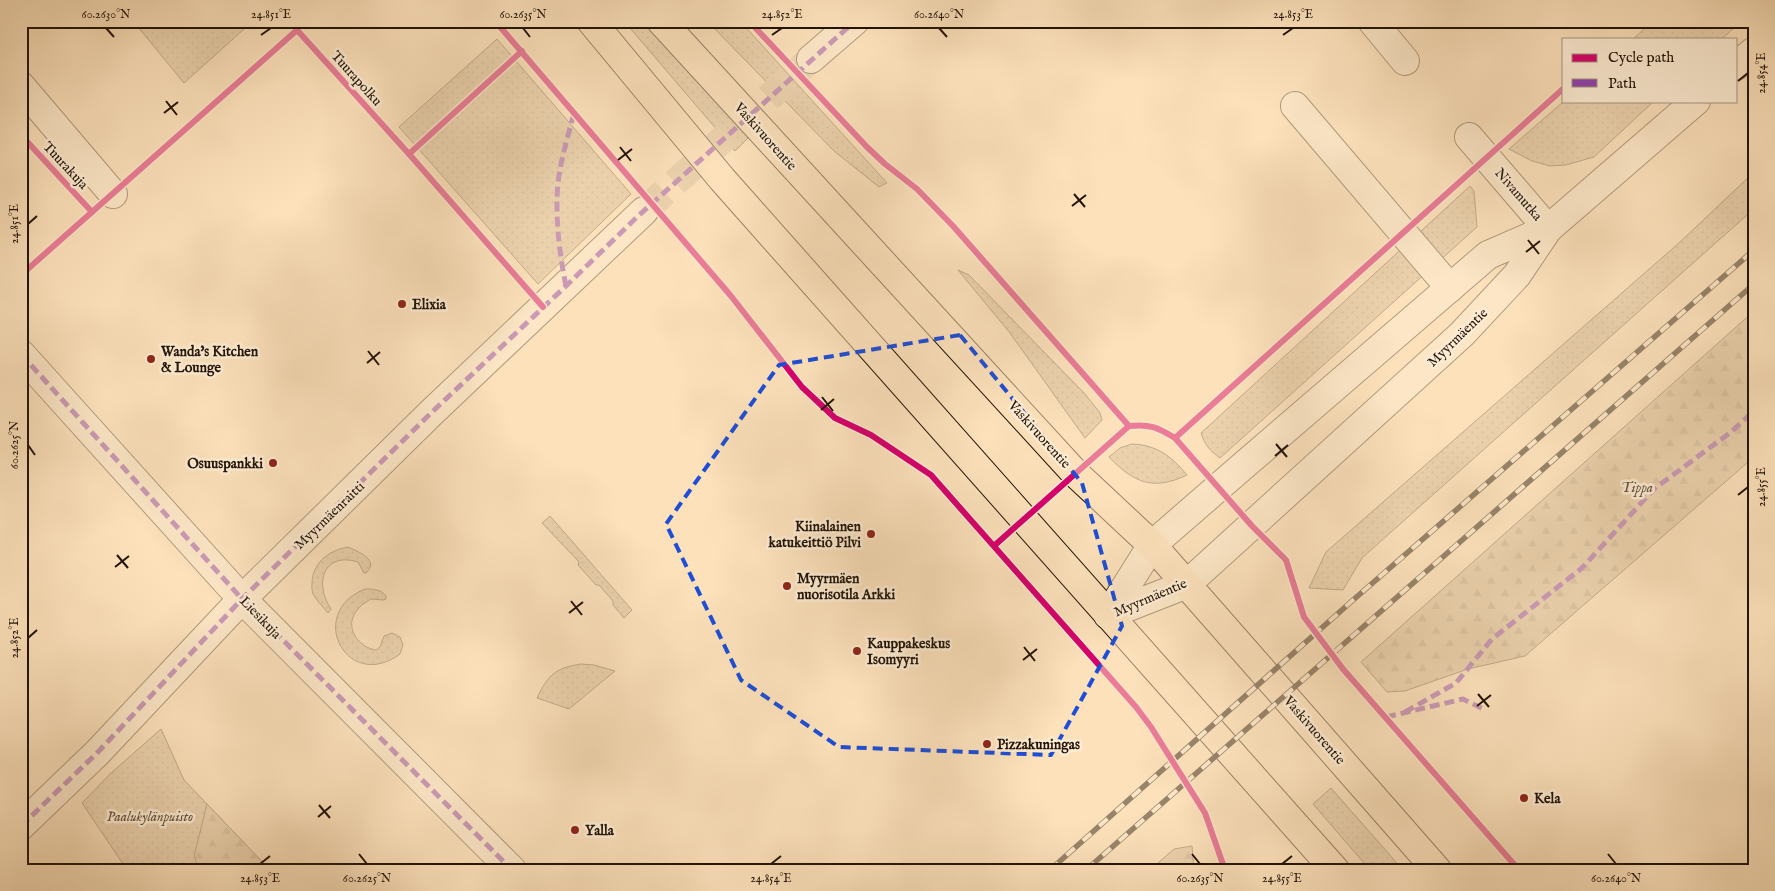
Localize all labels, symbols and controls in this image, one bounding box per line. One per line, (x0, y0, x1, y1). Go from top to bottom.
text: 60.2630°N (82, 7, 131, 22)
text: 24.851°E (251, 7, 291, 22)
text: 60.2635°N (499, 7, 547, 22)
text: 24.852°E (761, 7, 803, 22)
text: 60.2640°N (914, 7, 965, 22)
text: 24.853°E (1273, 7, 1313, 22)
legend (1562, 38, 1738, 102)
street label: Tuurapolku (327, 47, 386, 110)
text: Cycle path (1608, 48, 1674, 67)
text: 24.854°E (1754, 52, 1769, 94)
text: Path (1608, 74, 1636, 93)
street label: Vaskivuorentie (729, 98, 801, 175)
street label: Tuurakuja (39, 138, 93, 194)
street label: Nivamutka (1490, 165, 1547, 225)
text: 24.851°E (7, 204, 22, 244)
place label: Elixia (412, 296, 447, 314)
marker: Elixia (396, 298, 408, 310)
street label: Myyrmäentie (1424, 304, 1492, 371)
place label: Wanda's Kitchen & Lounge (160, 343, 259, 377)
marker: Wanda's Kitchen & Lounge (145, 353, 157, 365)
street label: Vaskivuorentie (1003, 396, 1075, 473)
text: 60.2625°N (7, 420, 22, 469)
place label: Osuuspankki (187, 455, 263, 473)
marker: Osuuspankki (267, 457, 279, 469)
text: 24.855°E (1754, 467, 1769, 507)
street label: Myyrmäenraitti (291, 478, 369, 554)
park label: Tippa (1621, 479, 1653, 497)
place label: Kiinalainen katukeittiö Pilvi (768, 518, 862, 552)
marker: Kiinalainen katukeittiö Pilvi (865, 528, 877, 540)
place label: Myyrmäen nuorisotila Arkki (797, 570, 895, 604)
street label: Myyrmäentie (1111, 574, 1190, 621)
marker: Myyrmäen nuorisotila Arkki (781, 580, 793, 592)
street label: Liesikuja (235, 592, 286, 644)
text: 24.852°E (7, 617, 22, 659)
place label: Kauppakeskus Isomyyri (867, 635, 950, 669)
marker: Kauppakeskus Isomyyri (851, 645, 863, 657)
street label: Vaskivuorentie (1279, 692, 1349, 769)
place label: Pizzakuningas (997, 736, 1080, 754)
marker: Pizzakuningas (981, 738, 993, 750)
place label: Kela (1534, 790, 1561, 808)
marker: Kela (1518, 792, 1530, 804)
park label: Paalukylänpuisto (107, 808, 193, 826)
place label: Yalla (585, 822, 615, 840)
marker: Yalla (569, 824, 581, 836)
text: 24.853°E (240, 871, 280, 886)
text: 60.2625°N (343, 871, 392, 886)
text: 24.854°E (750, 871, 792, 886)
text: 60.2635°N (1176, 871, 1224, 886)
text: 24.855°E (1262, 871, 1302, 886)
text: 60.2640°N (1591, 871, 1642, 886)

